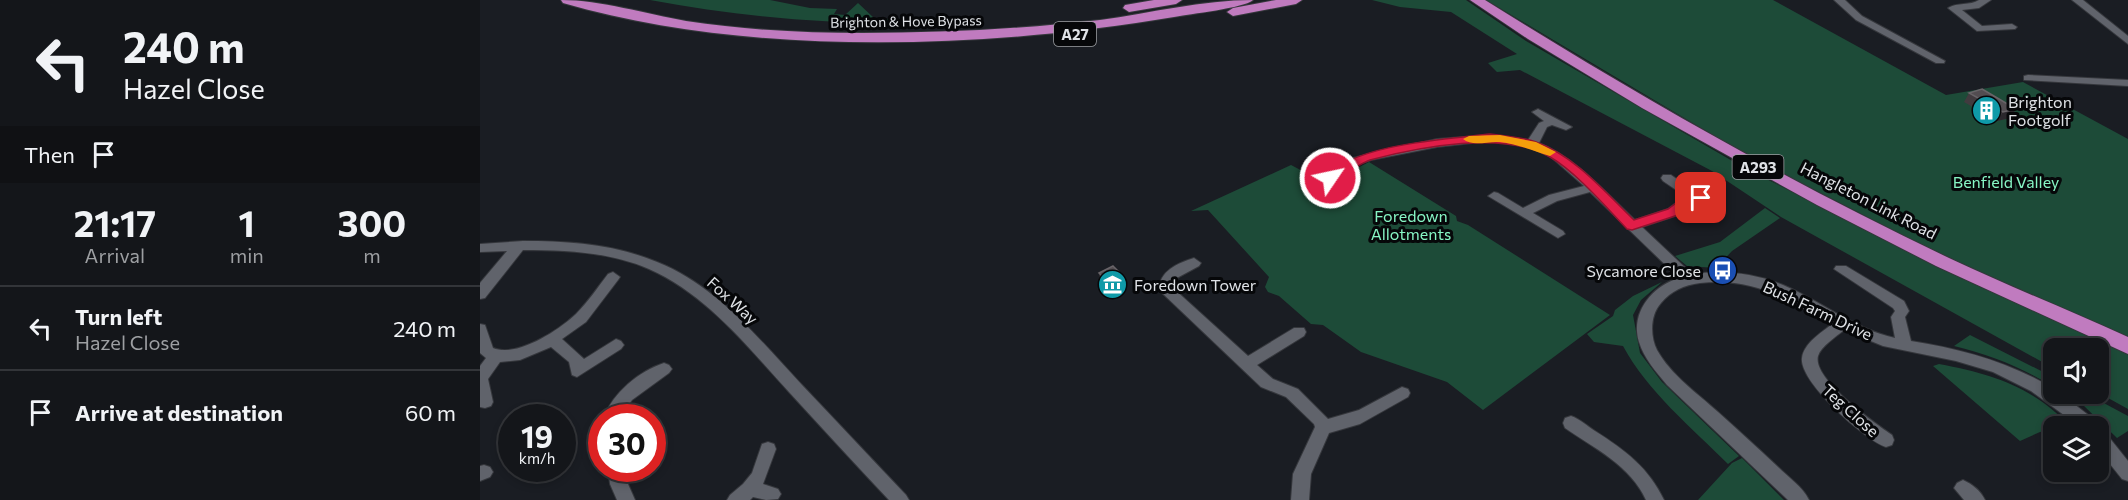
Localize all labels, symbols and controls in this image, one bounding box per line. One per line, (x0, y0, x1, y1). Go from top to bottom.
street label: Brighton & Hove Bypass (830, 11, 982, 31)
text: 240 m (123, 20, 245, 72)
road number: A27 (1054, 22, 1096, 46)
icon: left (24, 24, 102, 102)
text: Hazel Close (123, 72, 265, 105)
place label: Brighton Footgolf (2008, 92, 2072, 129)
building icon: Brighton Footgolf (1971, 94, 2003, 126)
icon: arrive (87, 138, 120, 171)
text: Then (24, 141, 75, 168)
position arrow (1298, 146, 1362, 210)
road number: A293 (1732, 155, 1784, 179)
street label: Hangleton Link Road (1798, 157, 1940, 243)
pin (1675, 172, 1726, 223)
park label: Benfield Valley (1953, 172, 2059, 191)
icon: arrive (1684, 181, 1717, 214)
text: 21:17 (74, 200, 156, 244)
text: 1 (239, 200, 255, 244)
text: 300 (337, 200, 406, 244)
park label: Foredown Allotments (1371, 206, 1451, 243)
text: Arrival (85, 243, 145, 267)
text: min (230, 243, 264, 267)
text: m (363, 243, 381, 267)
bus stop icon: Sycamore Close (1706, 254, 1738, 286)
place label: Sycamore Close (1586, 261, 1701, 280)
museum icon: Foredown Tower (1097, 268, 1129, 300)
street label: Fox Way (704, 272, 762, 328)
place label: Foredown Tower (1134, 275, 1257, 294)
street label: Bush Farm Drive (1760, 276, 1876, 344)
text: Turn left (75, 303, 162, 330)
icon: left (24, 312, 57, 345)
text: 240 m (393, 315, 456, 342)
text: Hazel Close (75, 330, 180, 354)
map controls (2043, 338, 2109, 482)
button: sound (2043, 338, 2109, 404)
street label: Teg Close (1819, 380, 1883, 440)
icon: arrive (24, 396, 57, 429)
text: Arrive at destination (75, 399, 283, 426)
text: 60 m (405, 399, 456, 426)
speed limit sign: 30 (588, 404, 666, 482)
button: layers (2043, 416, 2109, 482)
text: 19 (521, 417, 553, 454)
text: km/h (519, 449, 555, 467)

